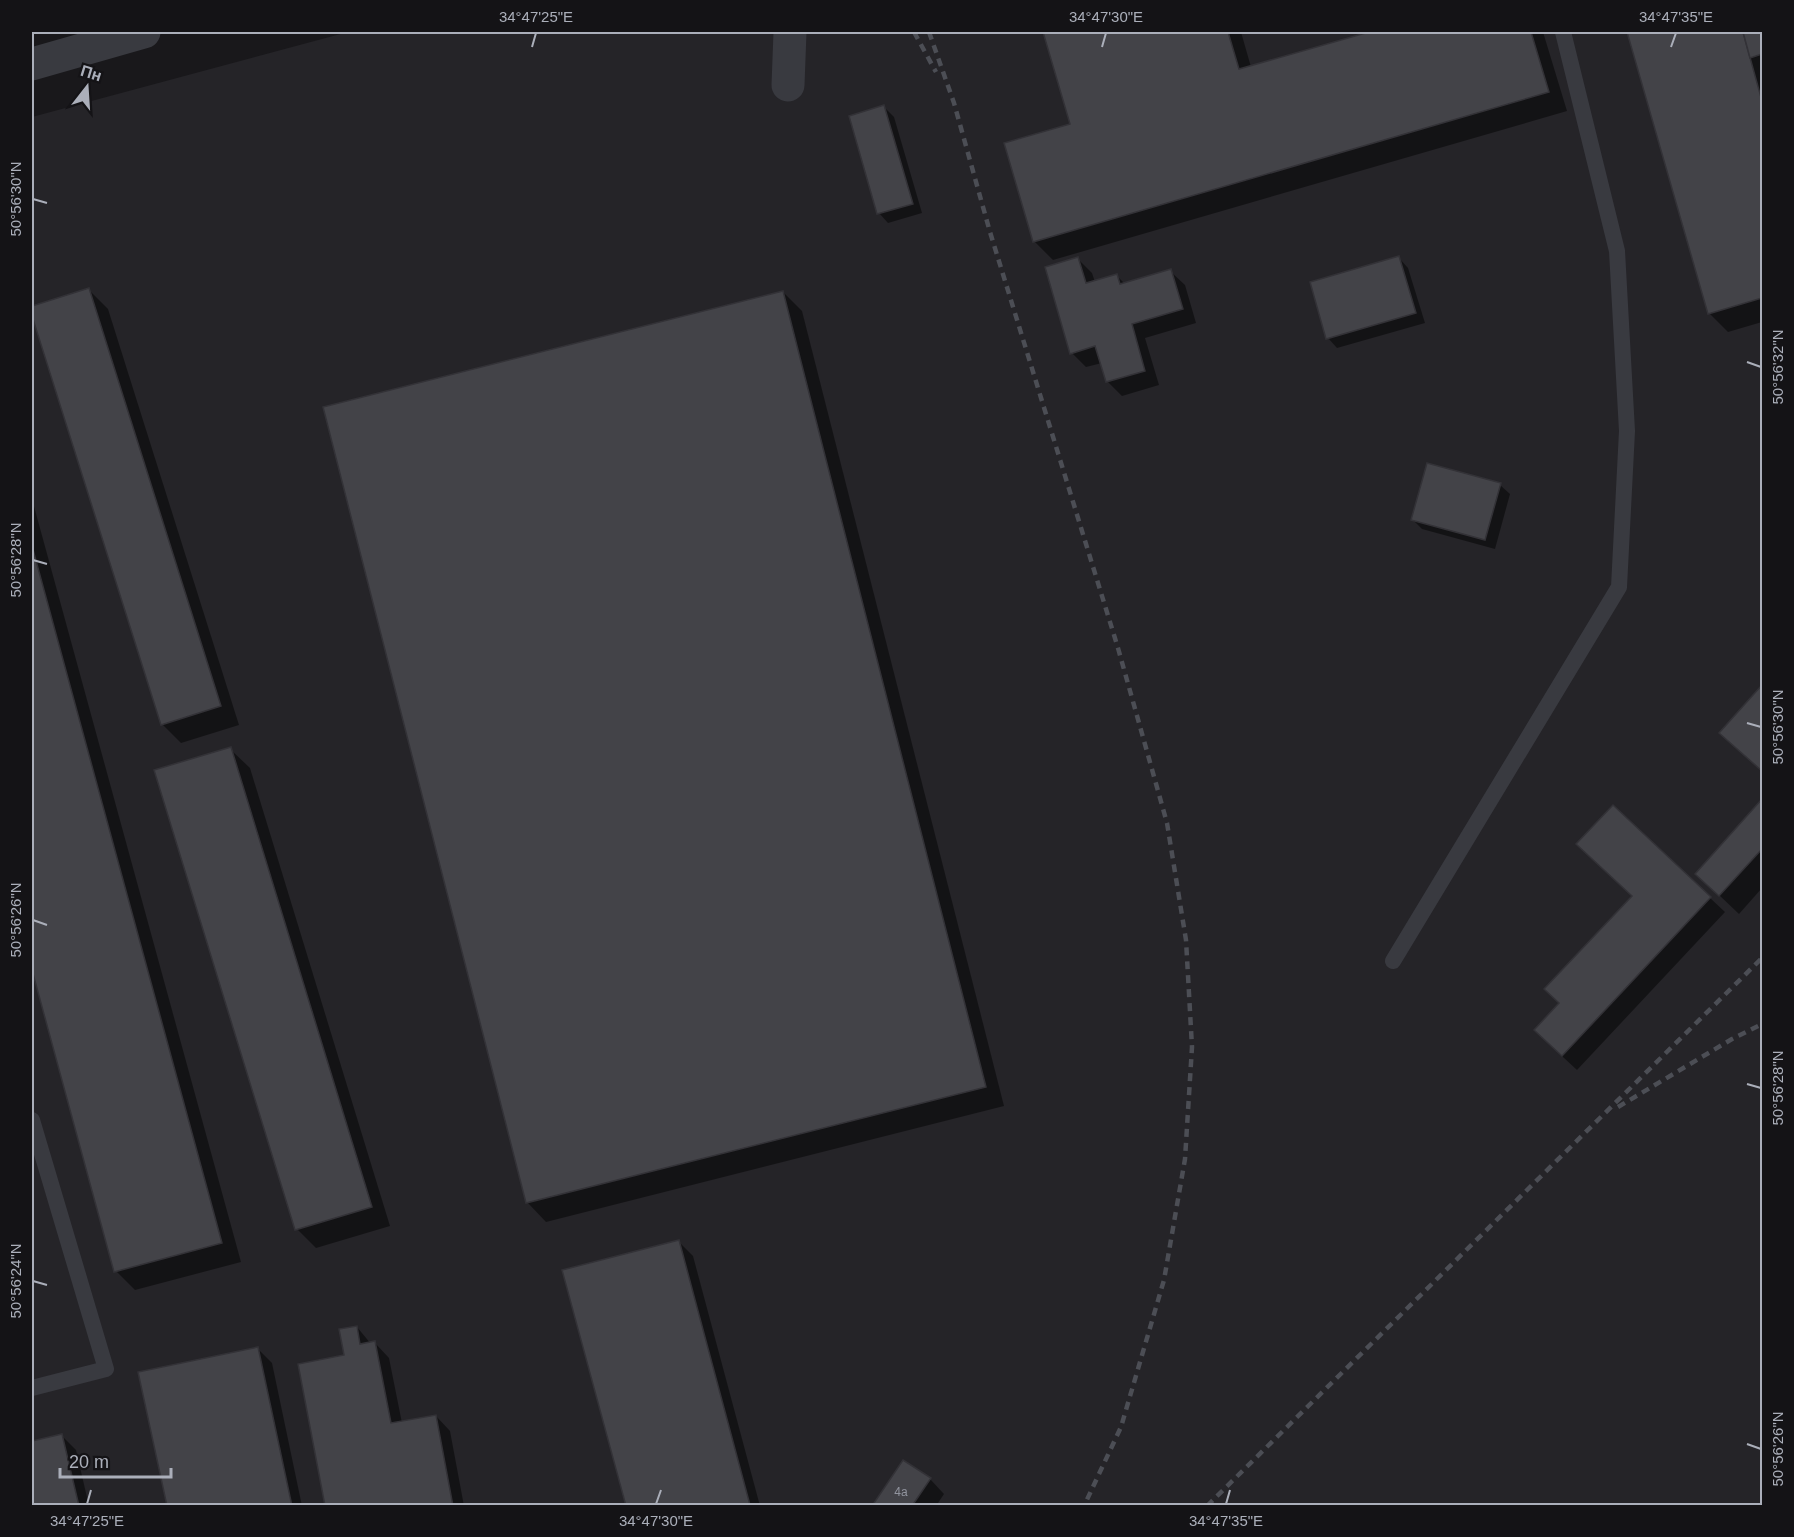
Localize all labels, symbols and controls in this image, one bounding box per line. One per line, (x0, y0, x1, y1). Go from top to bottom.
text: 34°47'25"E (499, 8, 573, 25)
text: 34°47'30"E (1069, 8, 1143, 25)
text: 34°47'35"E (1639, 8, 1713, 25)
north arrow (57, 57, 117, 117)
text: Пн (79, 62, 104, 84)
text: 50°56'30"N (7, 161, 24, 237)
text: 50°56'32"N (1769, 329, 1786, 405)
text: 50°56'28"N (7, 522, 24, 598)
text: 50°56'30"N (1769, 689, 1786, 765)
text: 50°56'26"N (7, 882, 24, 958)
text: 50°56'28"N (1769, 1050, 1786, 1126)
text: 50°56'24"N (7, 1243, 24, 1319)
text: 50°56'26"N (1769, 1411, 1786, 1487)
scale bar (60, 1441, 171, 1479)
text: 20 m (69, 1452, 109, 1472)
house number: 4а (894, 1485, 908, 1499)
text: 34°47'25"E (50, 1512, 124, 1529)
text: 34°47'30"E (619, 1512, 693, 1529)
text: 34°47'35"E (1189, 1512, 1263, 1529)

